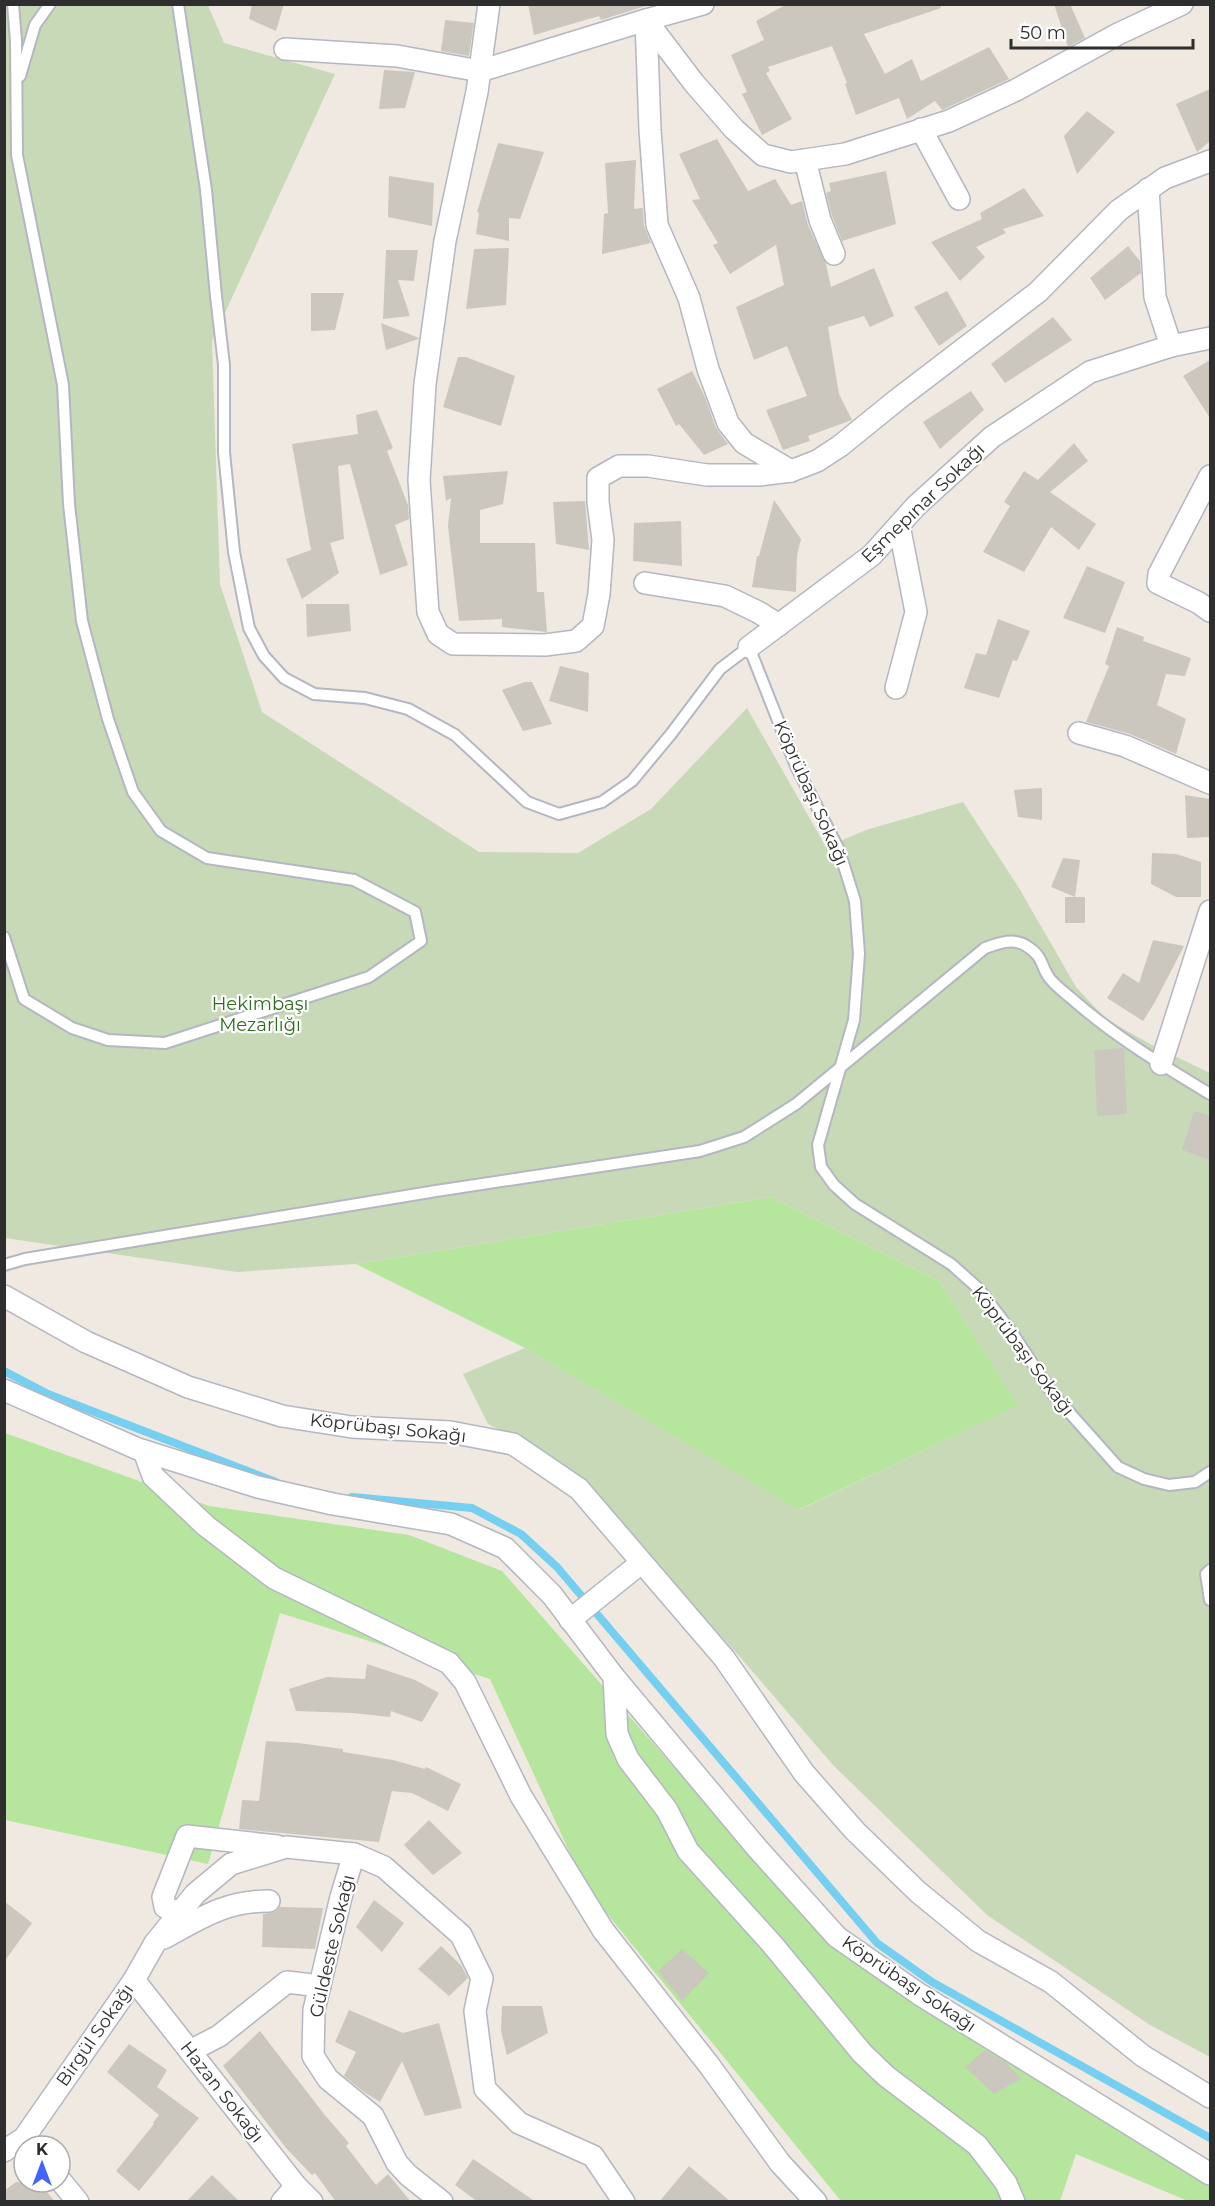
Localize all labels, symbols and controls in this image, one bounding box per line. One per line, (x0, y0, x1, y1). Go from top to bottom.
scale bar (1011, 12, 1192, 50)
text: 50 m (1020, 22, 1066, 44)
street label: Eşmepınar Sokağı (857, 438, 989, 568)
street label: Köprübaşı Sokağı (769, 717, 853, 869)
park label: Hekimbaşı Mezarlığı (212, 993, 308, 1036)
street label: Köprübaşı Sokağı (967, 1282, 1079, 1420)
street label: Köprübaşı Sokağı (309, 1409, 467, 1447)
street label: Güldeste Sokağı (305, 1872, 359, 2020)
street label: Köprübaşı Sokağı (838, 1931, 980, 2037)
street label: Birgül Sokağı (52, 1979, 138, 2091)
street label: Hazan Sokağı (176, 2037, 268, 2147)
north arrow (12, 2134, 72, 2194)
text: K (36, 2140, 49, 2159)

